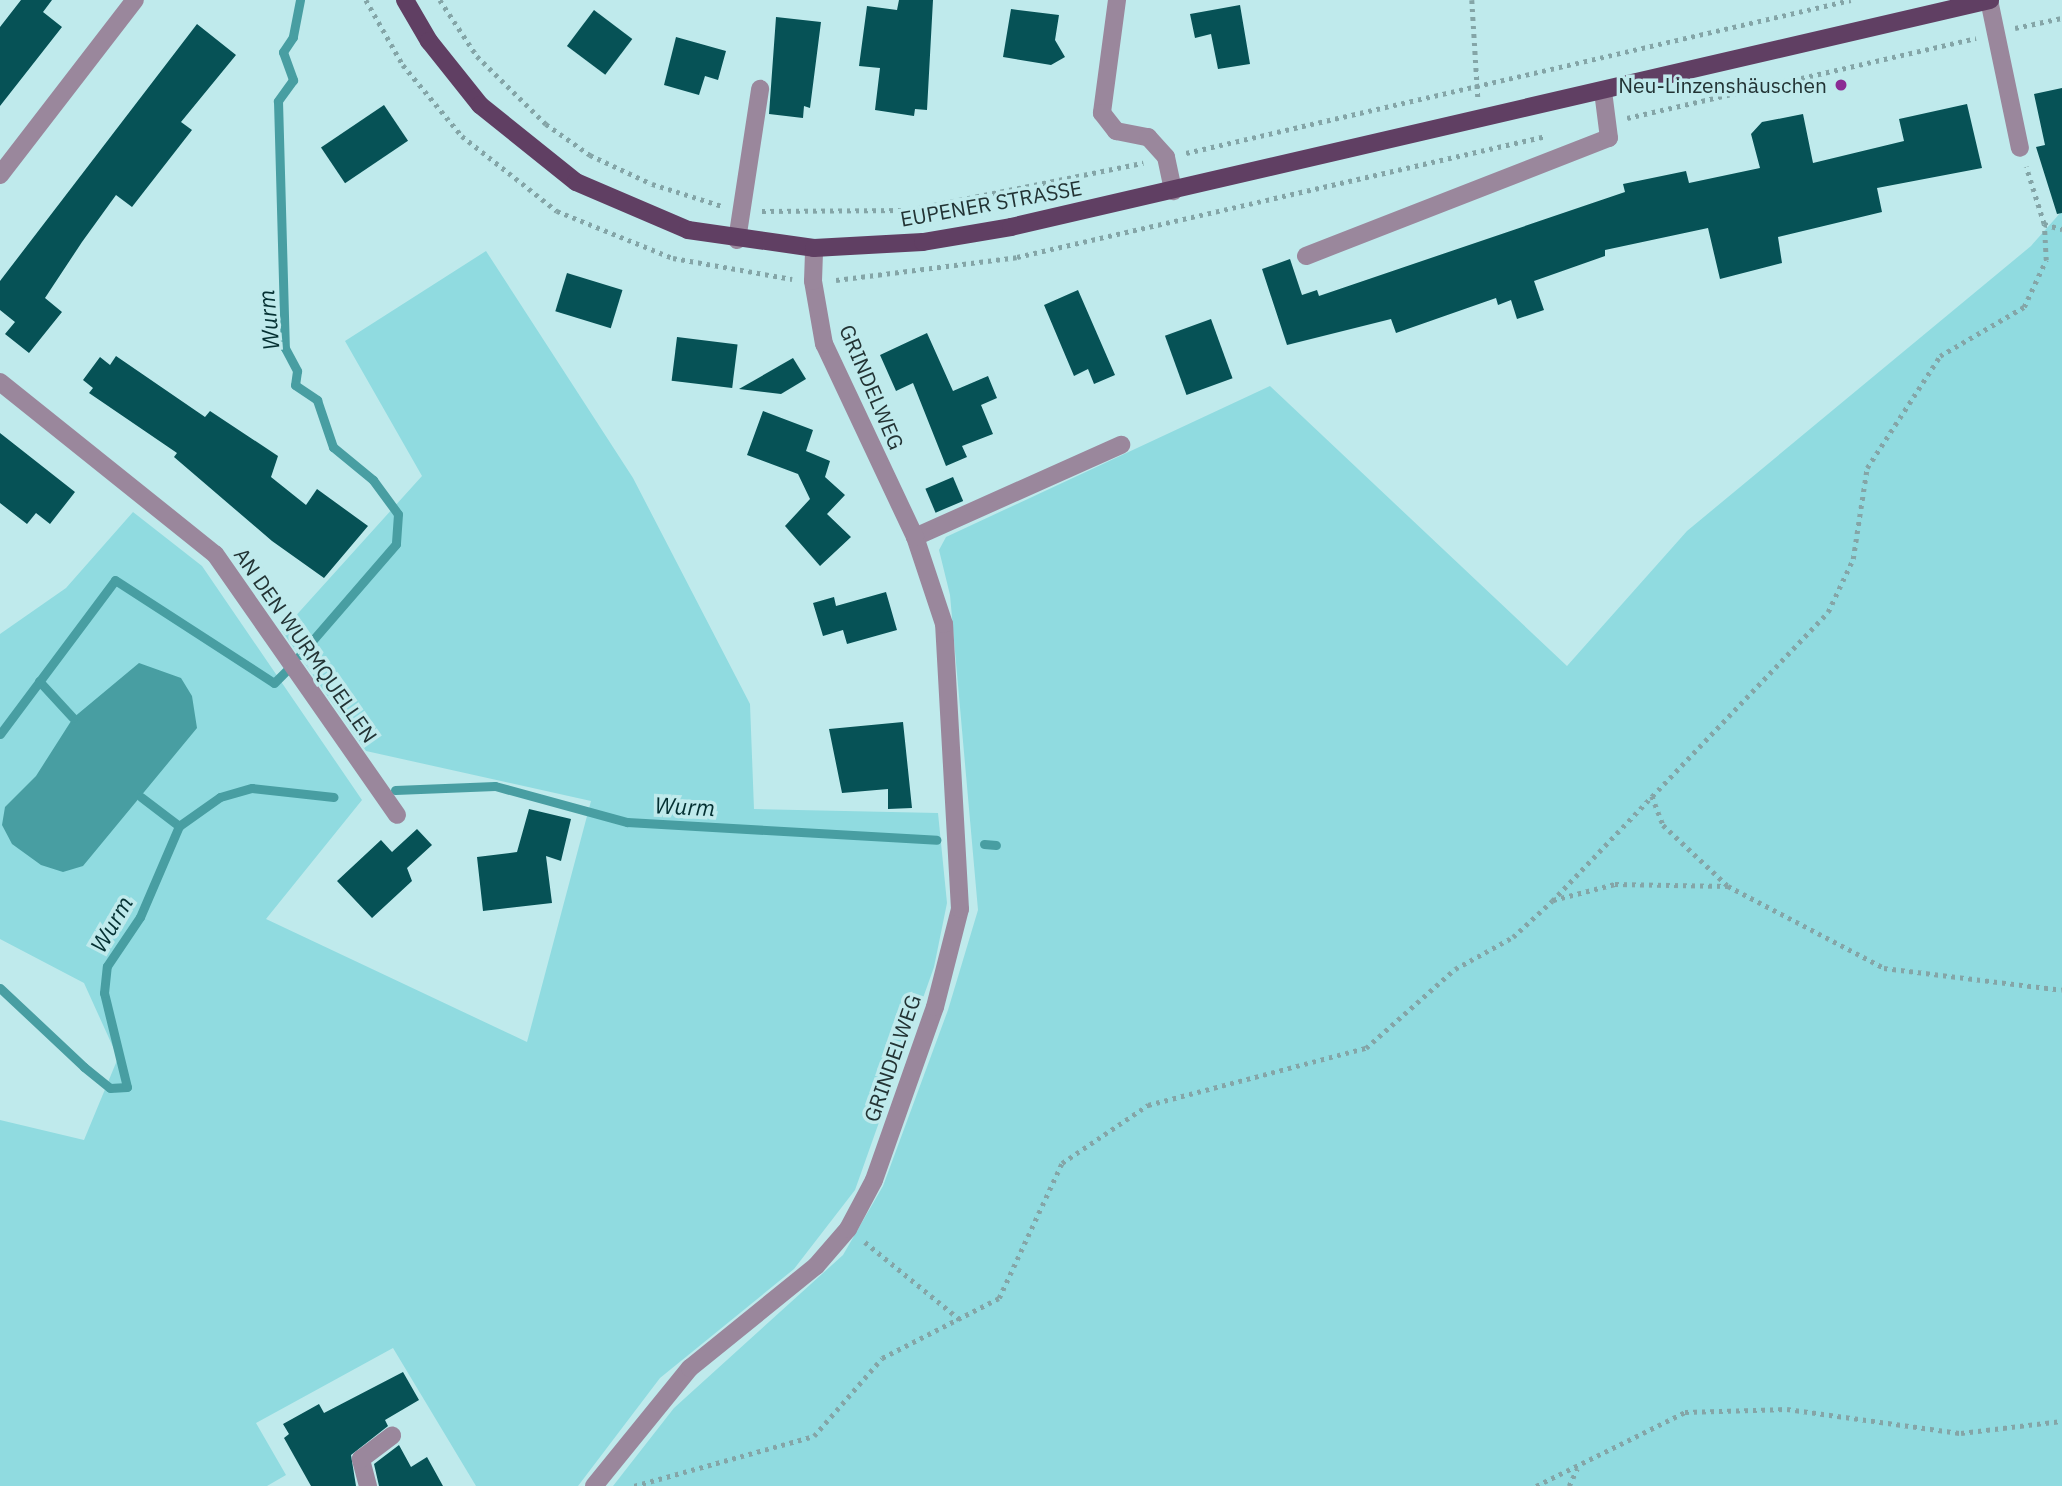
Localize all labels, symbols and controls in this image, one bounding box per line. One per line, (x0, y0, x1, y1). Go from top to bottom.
place label: Neu-Linzenshäuschen (1618, 72, 1827, 98)
marker: Neu-Linzenshäuschen (1833, 77, 1849, 93)
street label: EUPENER STRASSE (898, 175, 1084, 231)
water label: Wurm (252, 289, 284, 351)
street label: GRINDELWEG (834, 321, 910, 453)
street label: AN DEN WURMQUELLEN (229, 543, 383, 747)
water label: Wurm (654, 791, 716, 821)
water label: Wurm (84, 891, 138, 957)
street label: GRINDELWEG (858, 991, 926, 1125)

